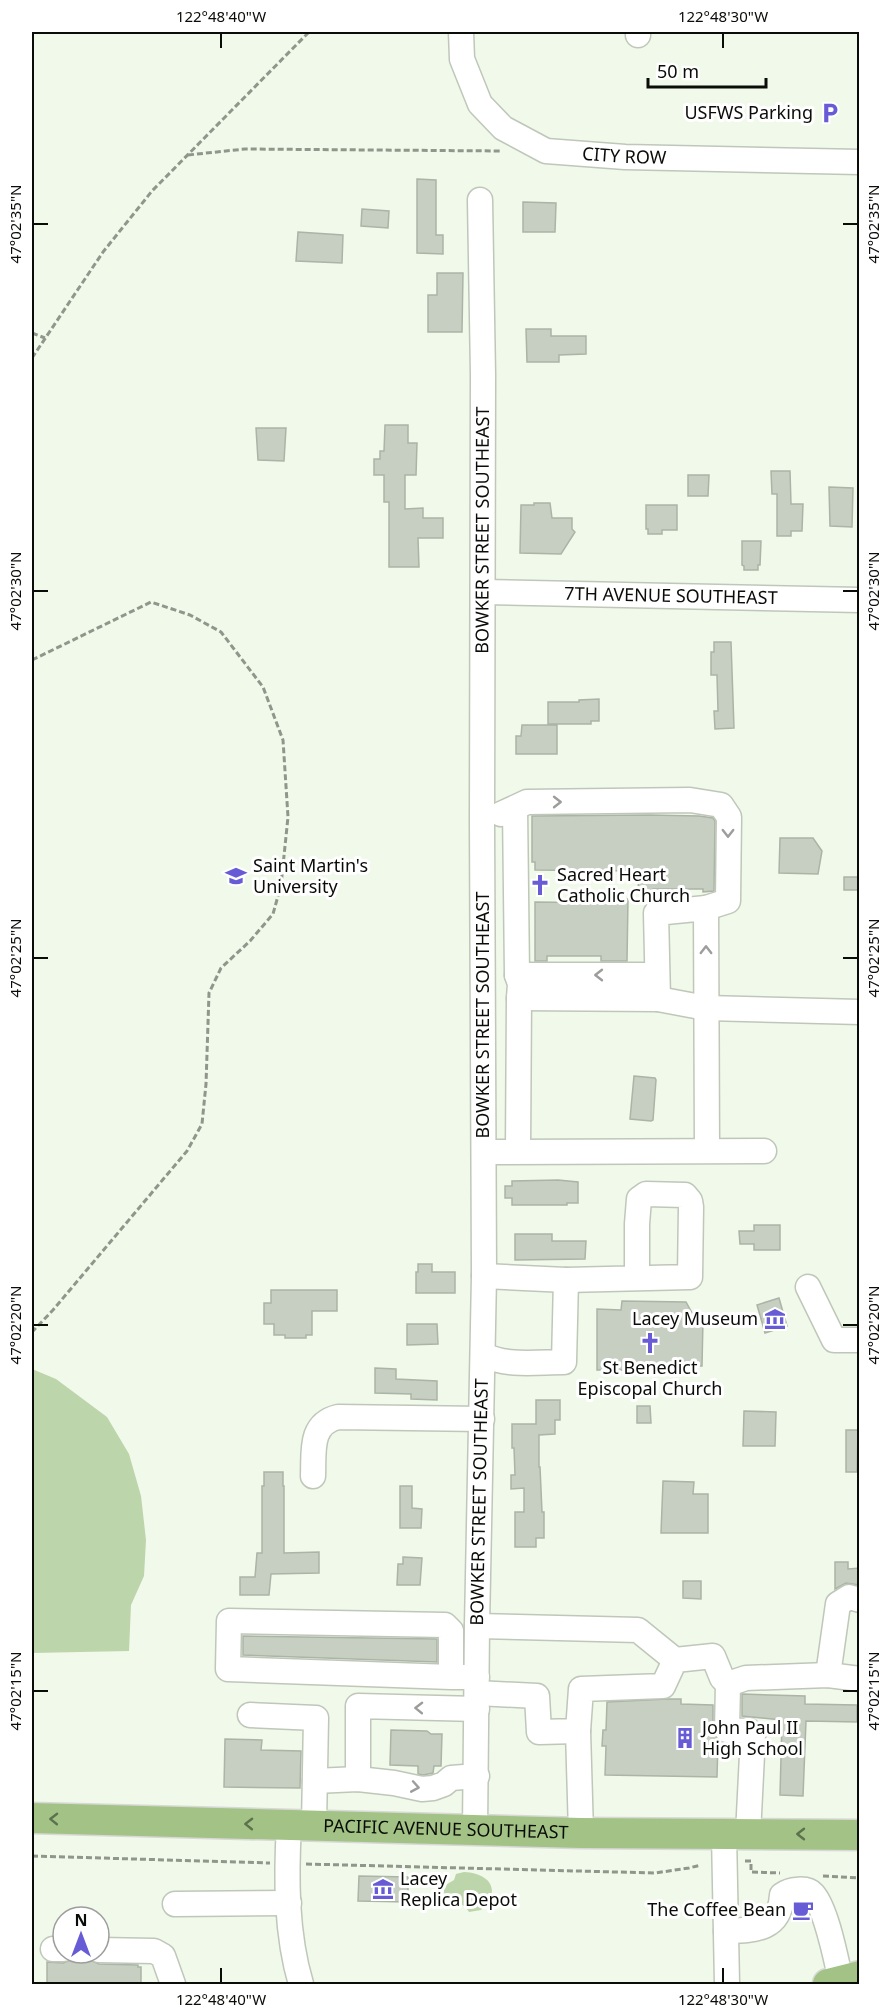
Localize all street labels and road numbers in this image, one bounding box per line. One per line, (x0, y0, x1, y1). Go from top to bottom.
street label: CITY ROW (581, 141, 667, 169)
street label: BOWKER STREET SOUTHEAST (469, 406, 494, 654)
street label: 7TH AVENUE SOUTHEAST (564, 581, 778, 609)
street label: BOWKER STREET SOUTHEAST (470, 892, 494, 1138)
street label: BOWKER STREET SOUTHEAST (464, 1378, 493, 1626)
street label: PACIFIC AVENUE SOUTHEAST (323, 1813, 569, 1844)

